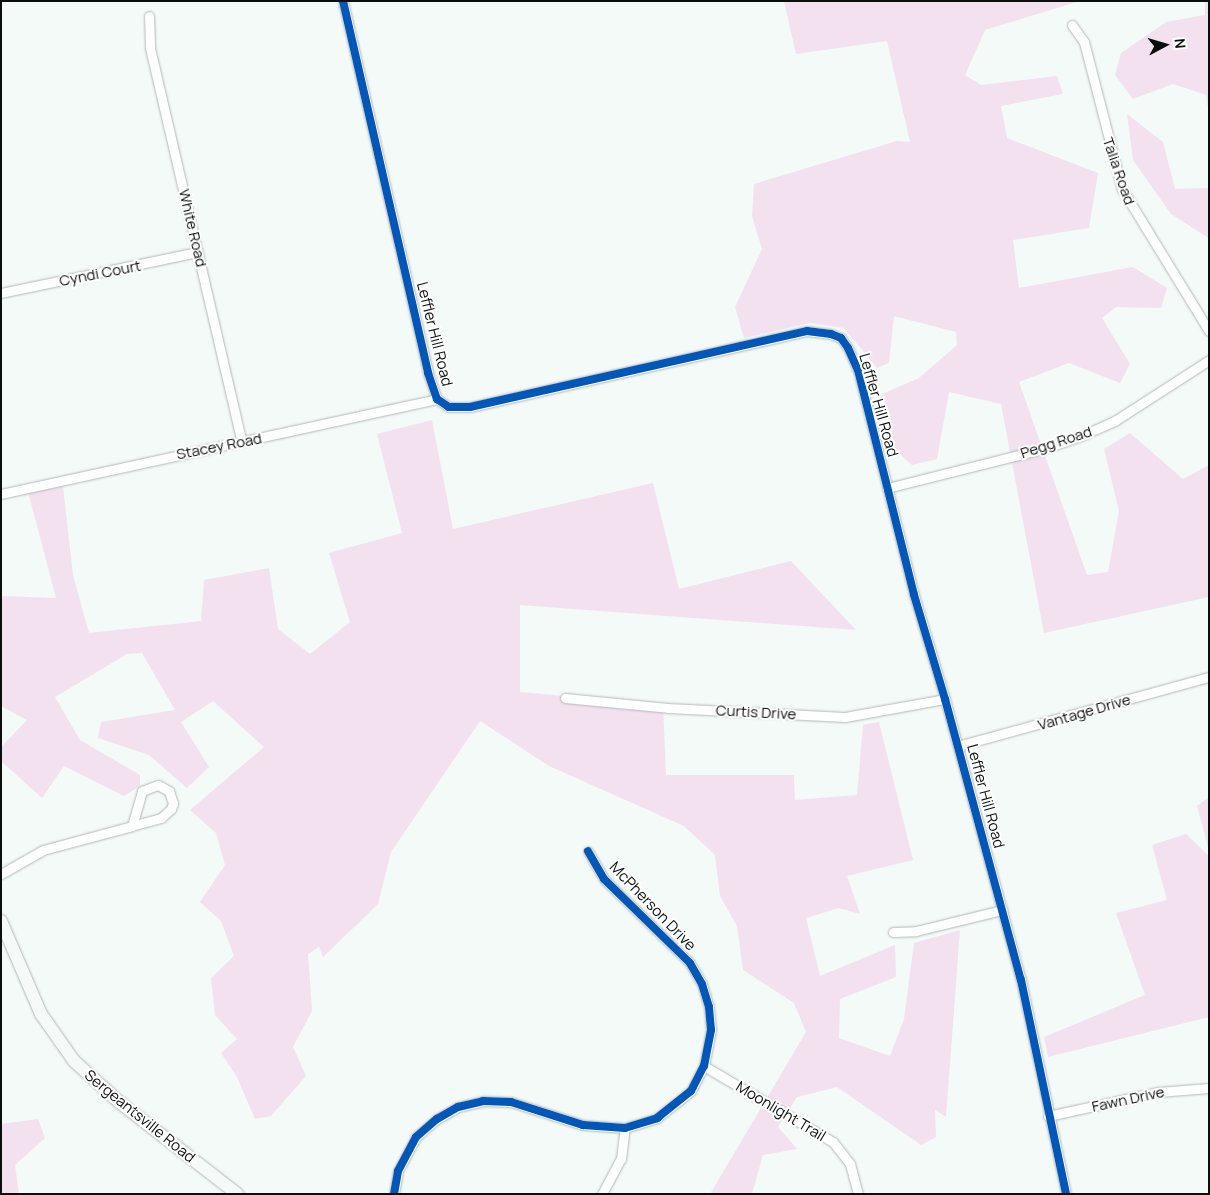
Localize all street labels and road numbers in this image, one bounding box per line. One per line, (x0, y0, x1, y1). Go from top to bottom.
street label: Talia Road (1099, 135, 1139, 207)
street label: White Road (175, 187, 211, 269)
street label: Cyndi Court (58, 256, 142, 290)
street label: Leffler Hill Road (413, 280, 457, 388)
street label: Leffler Hill Road (856, 351, 902, 459)
street label: Pegg Road (1018, 422, 1094, 462)
street label: Stacey Road (175, 429, 263, 463)
street label: Vantage Drive (1036, 690, 1132, 734)
street label: Curtis Drive (715, 701, 797, 723)
street label: Leffler Hill Road (963, 742, 1009, 850)
street label: McPherson Drive (606, 858, 700, 954)
street label: Sergeantsville Road (81, 1066, 199, 1166)
street label: Moonlight Trail (733, 1077, 829, 1145)
street label: Fawn Drive (1090, 1083, 1166, 1115)

